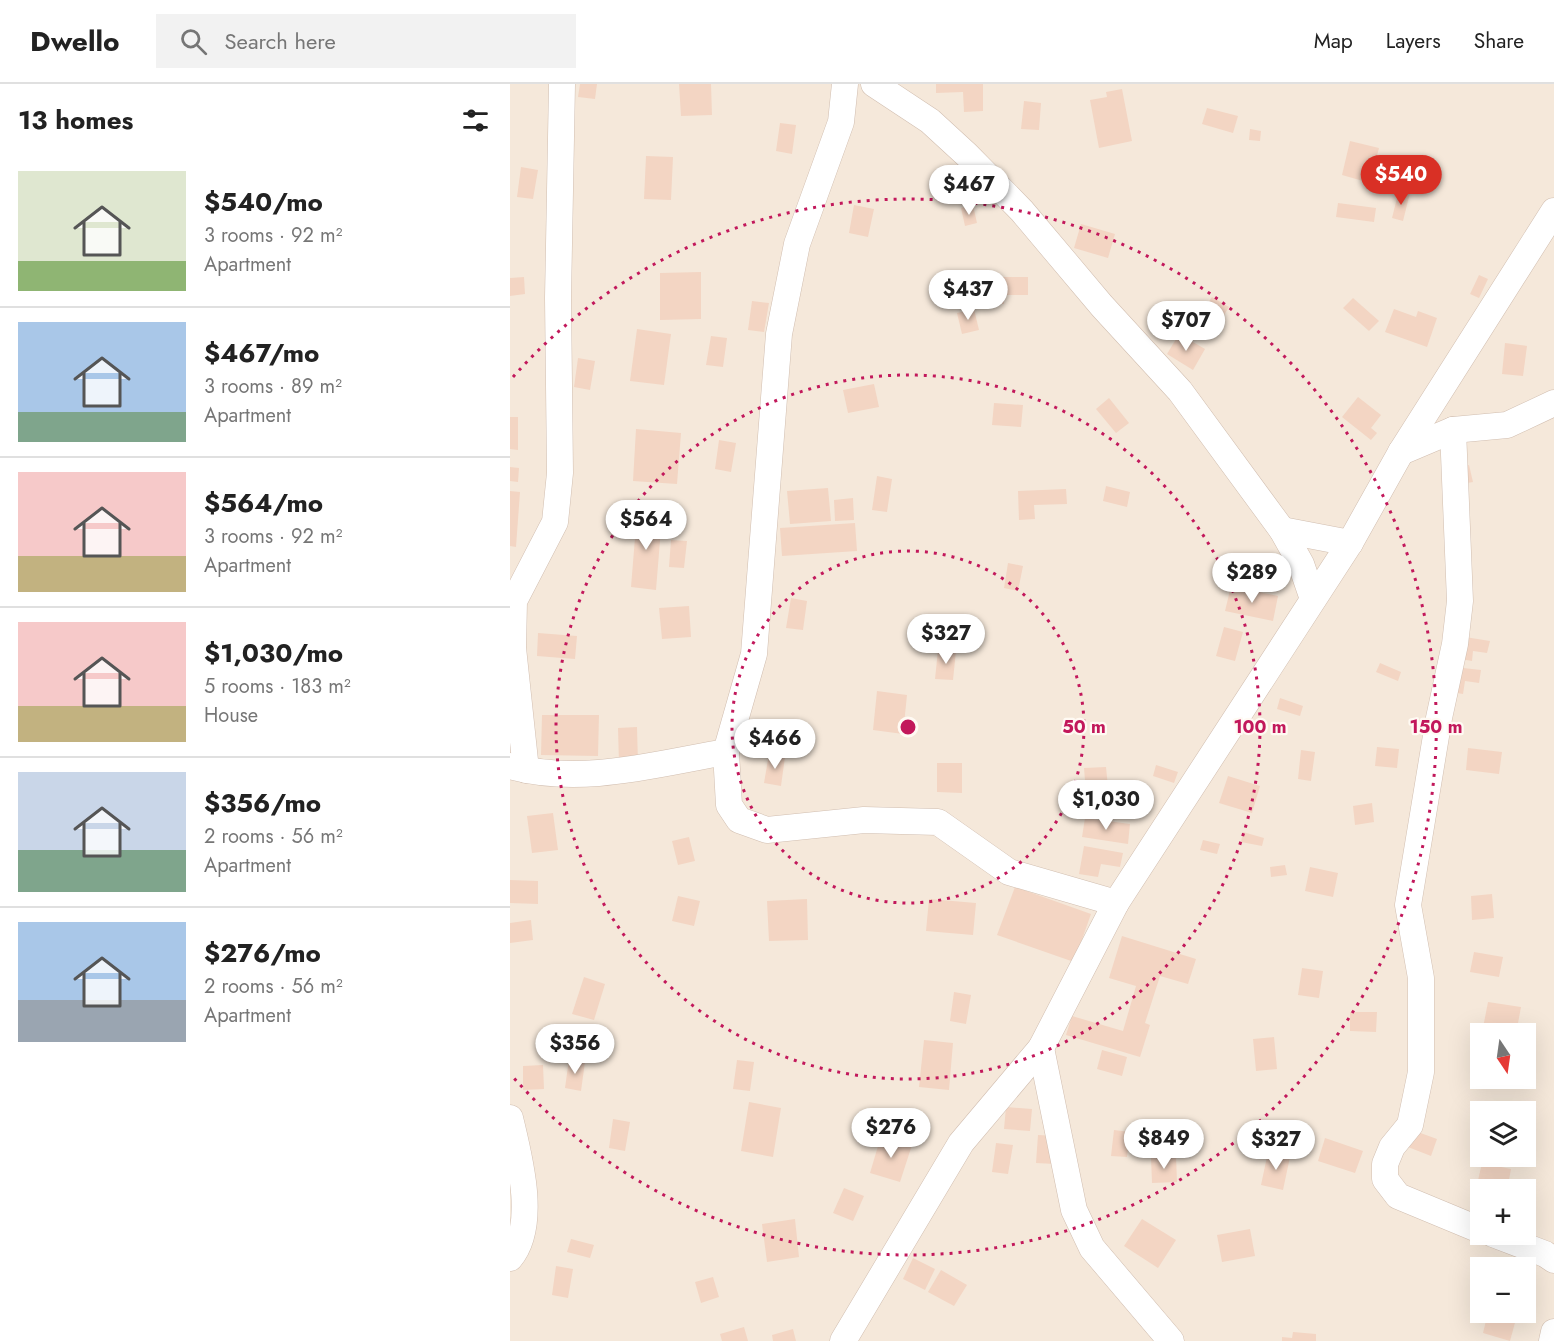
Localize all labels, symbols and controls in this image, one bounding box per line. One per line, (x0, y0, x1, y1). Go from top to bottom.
search box (156, 14, 576, 68)
text: Dwello (30, 21, 120, 62)
icon: search (177, 25, 210, 58)
text: Search here (225, 25, 336, 57)
text: Map (1314, 26, 1353, 56)
text: Layers (1386, 26, 1441, 56)
text: Share (1474, 26, 1524, 56)
text: 13 homes (18, 101, 133, 139)
icon: filters (459, 104, 492, 137)
pin: $540 (1365, 155, 1437, 206)
text: $540 (1375, 160, 1427, 189)
pin: $467 (933, 165, 1005, 216)
text: $467 (943, 170, 995, 199)
text: $540/mo (204, 183, 323, 221)
icon: home (66, 195, 138, 267)
text: 3 rooms · 92 m² (204, 221, 342, 250)
text: Apartment (204, 250, 291, 279)
pin: $437 (932, 270, 1004, 321)
text: $437 (943, 275, 993, 304)
pin: $707 (1150, 301, 1222, 352)
text: $707 (1161, 306, 1211, 335)
text: $467/mo (204, 334, 319, 372)
icon: home (66, 346, 138, 418)
text: 3 rooms · 89 m² (204, 372, 342, 401)
text: Apartment (204, 401, 291, 430)
text: $564/mo (204, 484, 323, 522)
icon: home (66, 496, 138, 568)
pin: $564 (610, 500, 682, 551)
text: $564 (620, 505, 672, 534)
text: 3 rooms · 92 m² (204, 522, 342, 551)
text: Apartment (204, 551, 291, 580)
pin: $289 (1216, 553, 1288, 604)
text: $289 (1226, 558, 1278, 587)
pin: $327 (910, 614, 982, 665)
text: $327 (921, 619, 971, 648)
text: $1,030/mo (204, 634, 343, 672)
icon: home (66, 646, 138, 718)
text: 5 rooms · 183 m² (204, 672, 351, 701)
text: House (204, 701, 258, 730)
text: 50 m (1062, 714, 1106, 740)
text: 100 m (1233, 714, 1287, 740)
text: 150 m (1410, 714, 1462, 740)
centre of rings (898, 717, 918, 737)
pin: $466 (739, 719, 811, 770)
text: $466 (748, 724, 802, 753)
pin: $1,030 (1057, 780, 1155, 831)
text: $356/mo (204, 784, 321, 822)
text: $1,030 (1072, 785, 1140, 814)
icon: home (66, 796, 138, 868)
text: 2 rooms · 56 m² (204, 822, 343, 851)
text: Apartment (204, 851, 291, 880)
text: $276/mo (204, 934, 321, 972)
icon: home (66, 946, 138, 1018)
text: 2 rooms · 56 m² (204, 972, 343, 1001)
text: Apartment (204, 1001, 291, 1030)
north arrow (1470, 1023, 1536, 1089)
map controls (1470, 1023, 1536, 1323)
pin: $356 (539, 1024, 611, 1075)
text: $356 (549, 1029, 601, 1058)
button: layers (1470, 1101, 1536, 1167)
pin: $276 (855, 1108, 927, 1159)
text: $276 (866, 1113, 917, 1142)
pin: $849 (1128, 1119, 1200, 1170)
pin: $327 (1240, 1120, 1312, 1171)
text: $849 (1138, 1124, 1190, 1153)
text: $327 (1251, 1125, 1301, 1154)
button: + (1470, 1179, 1536, 1245)
button: − (1470, 1257, 1536, 1323)

